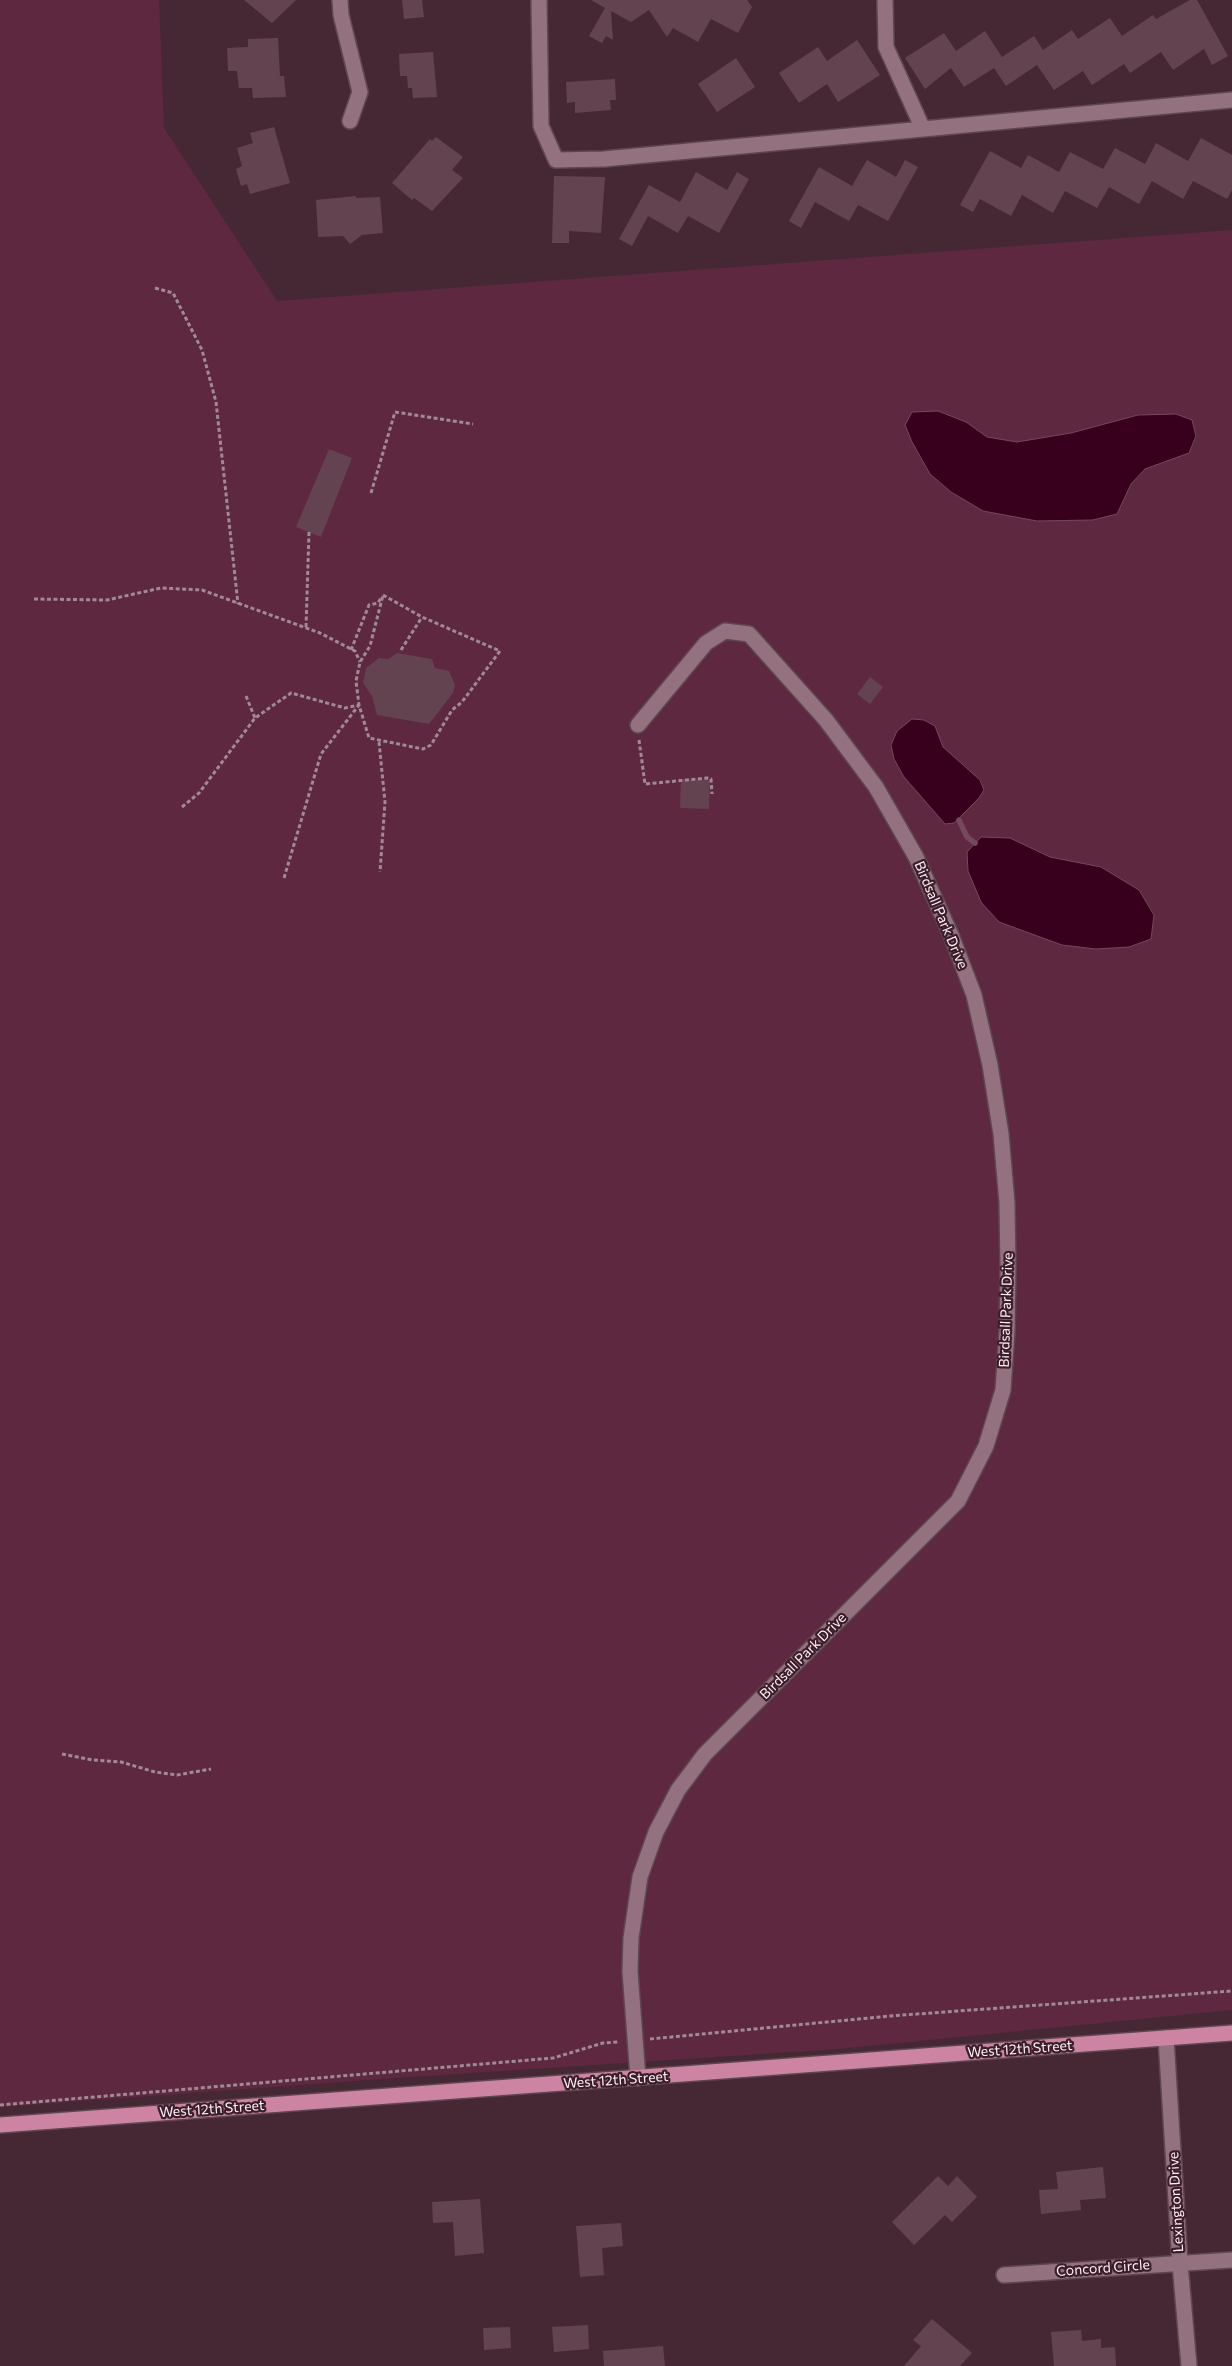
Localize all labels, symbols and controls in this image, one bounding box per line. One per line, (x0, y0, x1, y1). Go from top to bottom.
street label: Birdsall Park Drive (911, 859, 971, 971)
street label: Birdsall Park Drive (996, 1252, 1016, 1368)
street label: Birdsall Park Drive (756, 1609, 850, 1703)
street label: West 12th Street (967, 2037, 1073, 2061)
street label: West 12th Street (563, 2068, 669, 2092)
street label: West 12th Street (159, 2097, 265, 2121)
street label: Lexington Drive (1165, 2151, 1187, 2253)
street label: Concord Circle (1056, 2256, 1150, 2280)

